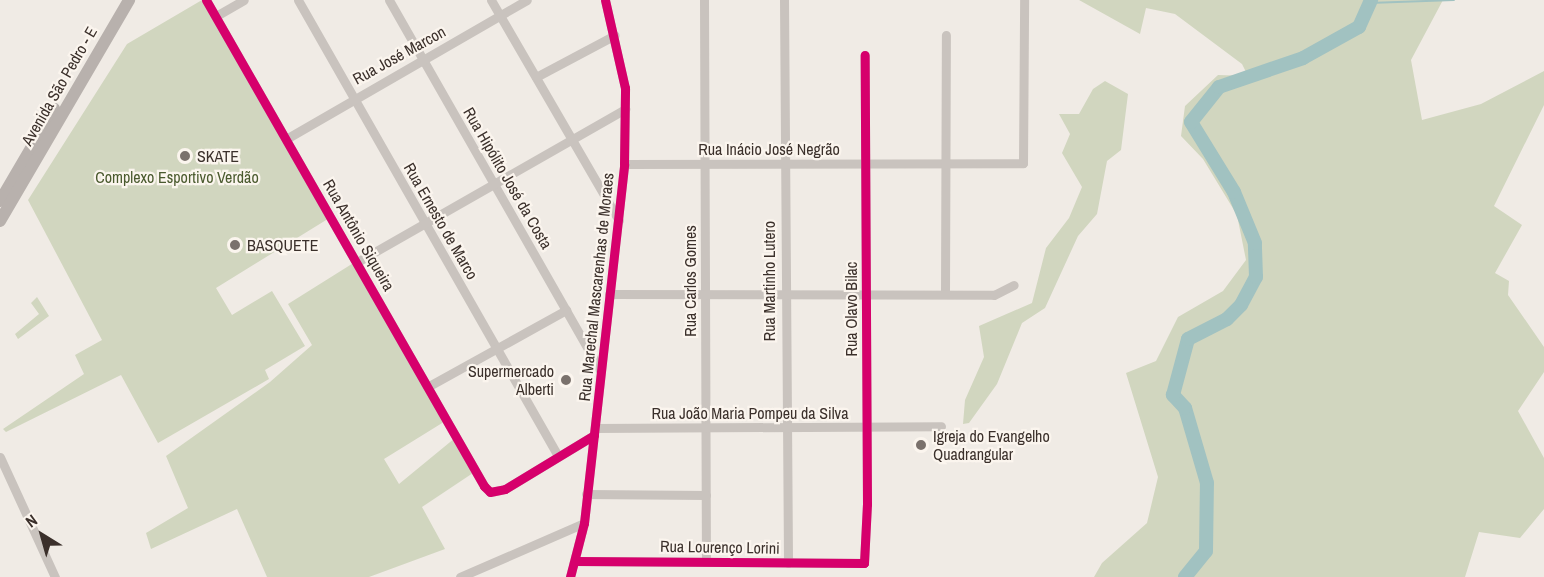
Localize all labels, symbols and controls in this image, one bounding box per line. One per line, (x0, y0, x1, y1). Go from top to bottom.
street label: Rua José Marcon (349, 22, 449, 88)
street label: Avenida São Pedro - E (17, 23, 101, 149)
street label: Rua Hipólito José da Costa (460, 104, 556, 252)
street label: Rua Inácio José Negrão (698, 139, 840, 159)
place label: SKATE (197, 146, 239, 166)
marker: SKATE (178, 149, 192, 163)
street label: Rua Ernesto de Marco (400, 159, 482, 283)
park label: Complexo Esportivo Verdão (95, 167, 259, 187)
street label: Rua Marechal Mascarenhas de Moraes (574, 172, 618, 402)
street label: Rua Antônio Siqueira (319, 176, 399, 294)
street label: Rua Martinho Lutero (759, 221, 779, 341)
street label: Rua Carlos Gomes (680, 225, 700, 337)
place label: BASQUETE (247, 235, 318, 255)
marker: BASQUETE (228, 238, 242, 252)
street label: Rua Olavo Bilac (841, 262, 861, 356)
place label: Supermercado Alberti (468, 361, 554, 399)
marker: Supermercado Alberti (559, 373, 573, 387)
street label: Rua João Maria Pompeu da Silva (652, 403, 848, 423)
place label: Igreja do Evangelho Quadrangular (933, 426, 1050, 464)
marker: Igreja do Evangelho Quadrangular (914, 438, 928, 452)
north arrow (12, 505, 72, 565)
text: N (21, 509, 42, 532)
street label: Rua Lourenço Lorini (660, 536, 780, 558)

